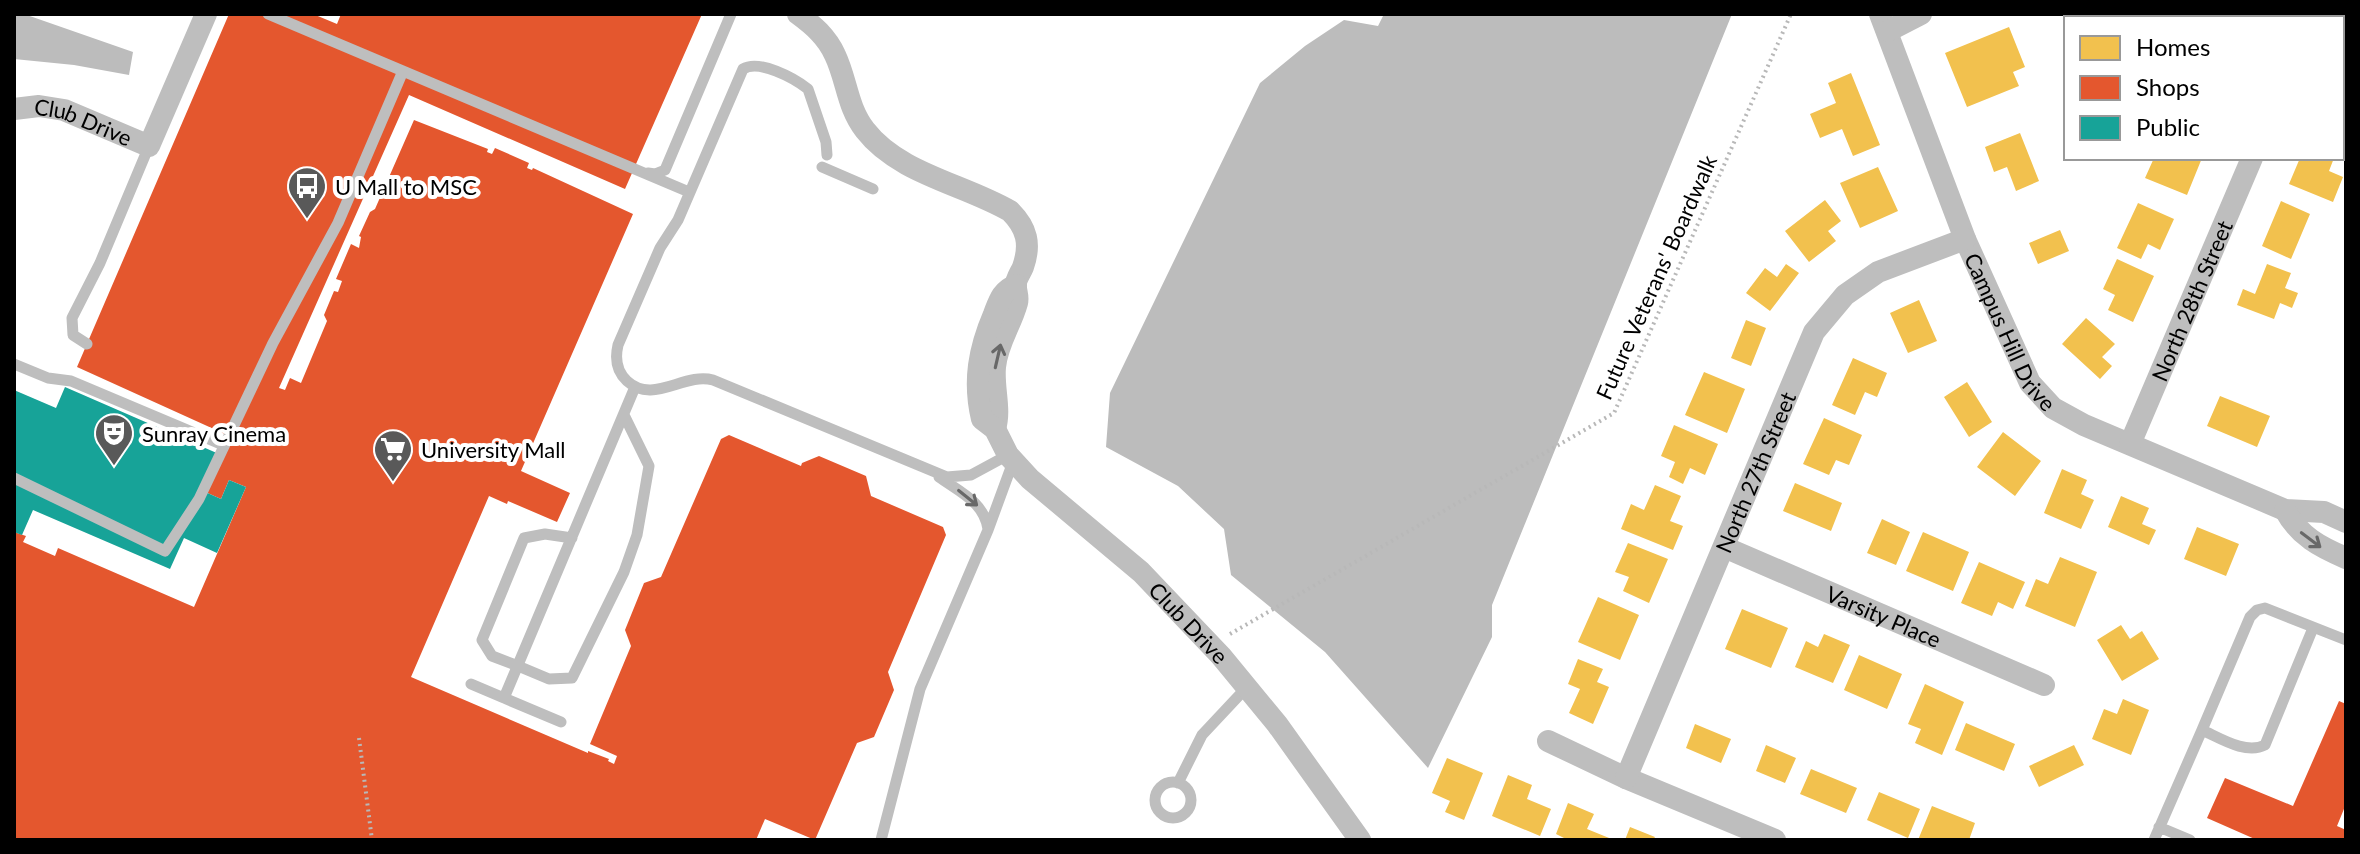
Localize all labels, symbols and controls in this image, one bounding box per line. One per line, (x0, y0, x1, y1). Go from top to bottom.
legend (2064, 16, 2344, 160)
text: Homes (2136, 32, 2210, 61)
text: Shops (2136, 72, 2200, 101)
street label: Club Drive (32, 92, 136, 151)
text: Public (2136, 112, 2200, 141)
street label: Future Veterans' Boardwalk (1590, 150, 1723, 403)
bus stop icon: U Mall to MSC (286, 165, 328, 220)
place label: U Mall to MSC (335, 173, 477, 200)
street label: North 28th Street (2145, 216, 2237, 385)
street label: Campus Hill Drive (1959, 248, 2062, 416)
one-way arrow (991, 343, 1006, 369)
street label: North 27th Street (1709, 387, 1801, 557)
theatre icon: Sunray Cinema (93, 412, 135, 467)
place label: Sunray Cinema (142, 420, 286, 447)
supermarket icon: University Mall (372, 428, 414, 483)
place label: University Mall (421, 436, 566, 463)
one-way arrow (957, 489, 977, 507)
one-way arrow (2300, 531, 2321, 548)
street label: Club Drive (1144, 576, 1234, 669)
street label: Varsity Place (1822, 579, 1945, 653)

